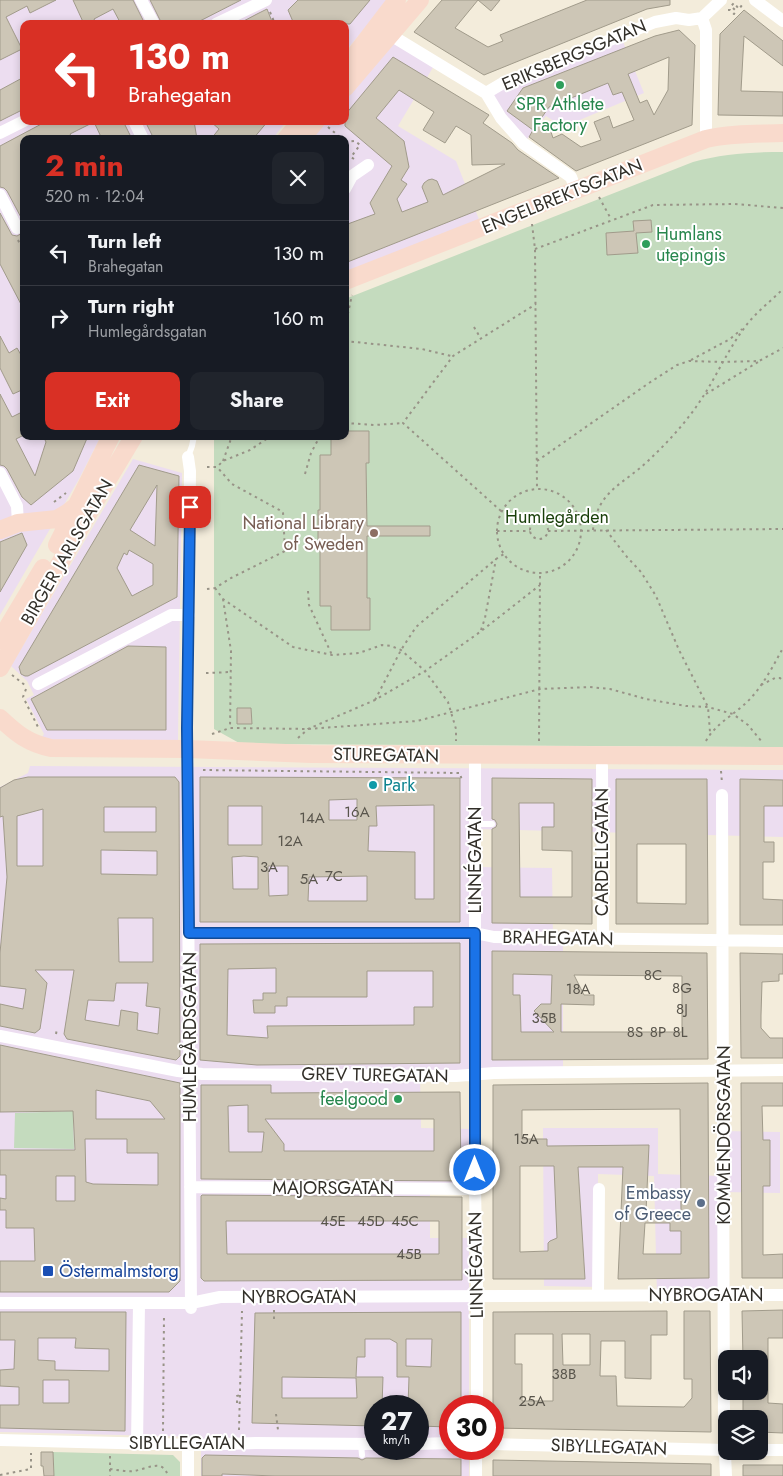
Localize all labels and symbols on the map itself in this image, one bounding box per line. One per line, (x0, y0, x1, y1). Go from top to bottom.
street label: ERIKSBERGSGATAN (498, 13, 650, 97)
marker: SPR Athlete Factory (554, 79, 566, 91)
place label: SPR Athlete Factory (516, 91, 604, 138)
street label: ENGELBREKTSGATAN (478, 152, 646, 240)
place label: Humlans utepingis (656, 221, 726, 268)
marker: Humlans utepingis (640, 238, 652, 250)
street label: BIRGER JARLSGATAN (15, 474, 119, 630)
pin (169, 486, 211, 528)
park label: Humlegården (505, 504, 609, 530)
place label: National Library of Sweden (242, 510, 364, 557)
marker: National Library of Sweden (368, 527, 380, 539)
street label: STUREGATAN (333, 741, 439, 769)
place label: Park (383, 772, 415, 798)
marker: Park (367, 779, 379, 791)
street label: CARDELLGATAN (589, 788, 615, 916)
house number: 16A (344, 801, 370, 823)
house number: 14A (299, 807, 325, 829)
street label: LINNÉGATAN (462, 807, 488, 913)
house number: 12A (277, 830, 303, 852)
house number: 3A (260, 856, 278, 878)
house number: 7C (325, 865, 343, 887)
house number: 5A (300, 868, 318, 890)
street label: BRAHEGATAN (502, 924, 614, 952)
street label: HUMLEGÅRDSGATAN (177, 952, 203, 1122)
house number: 8C (644, 964, 662, 986)
house number: 8G (672, 977, 692, 999)
house number: 18A (566, 978, 590, 1000)
house number: 8J (676, 998, 688, 1020)
house number: 35B (531, 1007, 557, 1029)
house number: 8S (627, 1021, 643, 1043)
house number: 8P (650, 1021, 666, 1043)
house number: 8L (673, 1021, 688, 1043)
street label: KOMMENDÖRSGATAN (711, 1045, 737, 1225)
street label: GREV TUREGATAN (301, 1061, 449, 1089)
place label: feelgood (320, 1086, 388, 1112)
marker: feelgood (392, 1093, 404, 1105)
house number: 15A (513, 1128, 539, 1150)
position arrow (448, 1143, 500, 1195)
street label: MAJORSGATAN (272, 1175, 394, 1201)
place label: Embassy of Greece (614, 1180, 691, 1227)
marker: Embassy of Greece (695, 1197, 707, 1209)
house number: 45E (320, 1210, 346, 1232)
house number: 45D (357, 1210, 385, 1232)
house number: 45C (391, 1210, 419, 1232)
street label: LINNÉGATAN (462, 1211, 490, 1319)
house number: 45B (396, 1243, 422, 1265)
place label: Östermalmstorg (59, 1258, 179, 1284)
marker: Östermalmstorg (41, 1264, 55, 1278)
street label: NYBROGATAN (649, 1282, 763, 1308)
street label: NYBROGATAN (242, 1284, 356, 1310)
house number: 38B (552, 1363, 576, 1385)
house number: 25A (519, 1390, 546, 1412)
speed limit sign: 30 (439, 1395, 504, 1460)
street label: SIBYLLEGATAN (129, 1430, 245, 1456)
street label: SIBYLLEGATAN (550, 1432, 668, 1462)

